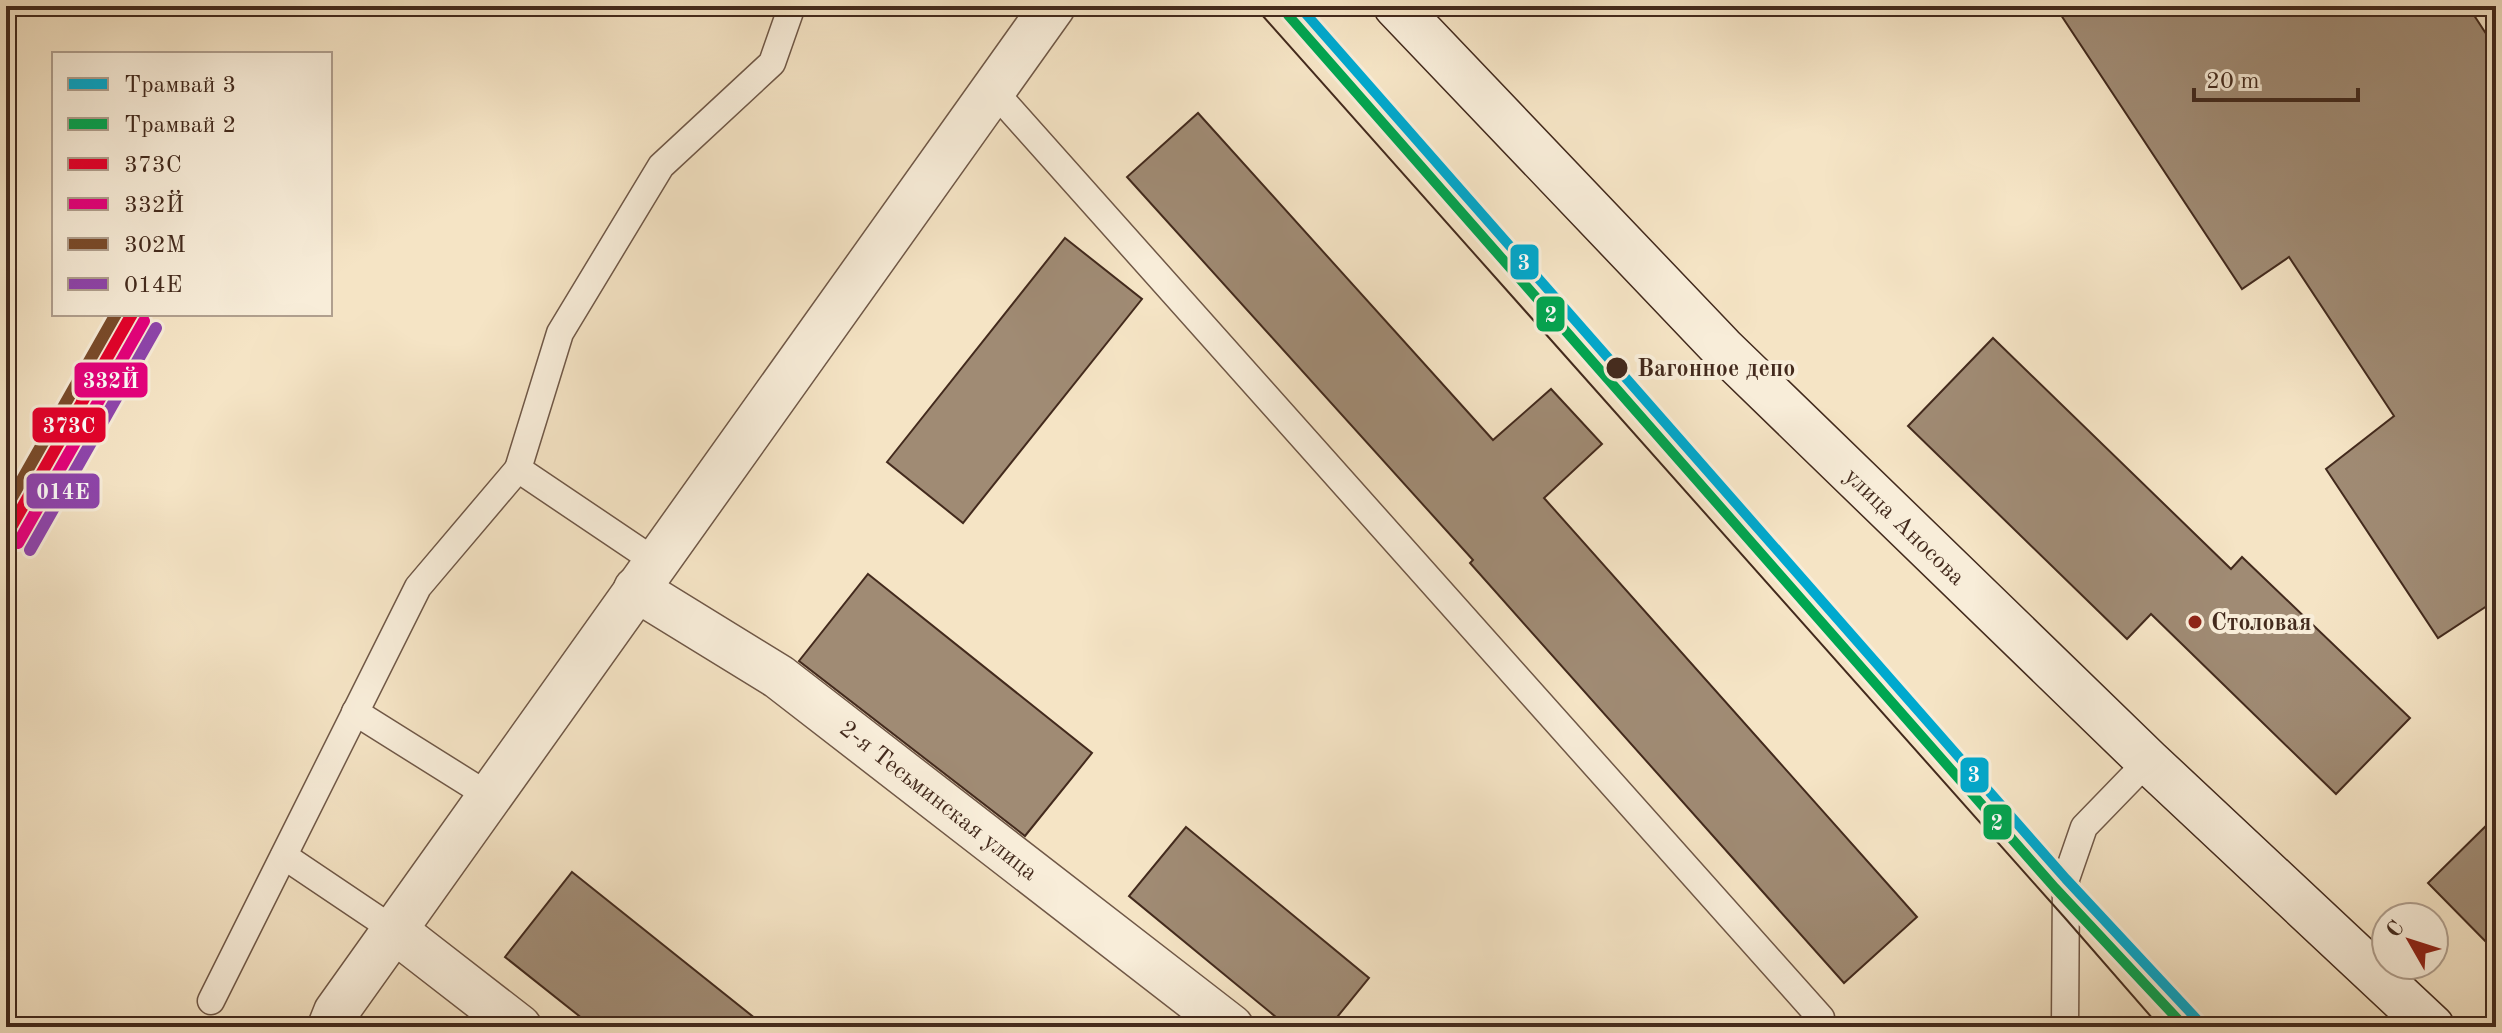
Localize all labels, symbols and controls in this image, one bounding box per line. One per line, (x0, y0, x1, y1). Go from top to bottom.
legend (52, 52, 332, 316)
scale bar (2194, 52, 2358, 102)
text: 20 m (2206, 70, 2260, 94)
text: Трамвай 3 (124, 74, 236, 98)
text: Трамвай 2 (124, 114, 236, 138)
text: 373C (124, 154, 182, 178)
text: 332Й (124, 189, 184, 218)
text: 302М (124, 234, 186, 258)
line badge: 3 (1509, 243, 1540, 281)
text: 3 (1518, 253, 1530, 275)
text: 014Е (124, 274, 182, 298)
line badge: 2 (1535, 295, 1566, 333)
text: 2 (1545, 305, 1557, 327)
marker: Вагонное депо (1604, 355, 1630, 381)
place label: Вагонное депо (1637, 358, 1795, 382)
line badge: 332Й (73, 361, 149, 399)
text: 332Й (83, 366, 139, 393)
line badge: 373C (31, 406, 107, 444)
text: 373C (43, 416, 95, 438)
street label: улица Аносова (1839, 464, 1969, 591)
line badge: 014Е (25, 472, 101, 510)
text: 014Е (36, 482, 90, 504)
place label: Столовая (2211, 612, 2312, 636)
marker: Столовая (2186, 613, 2204, 631)
street label: 2-я Тесьминская улица (834, 717, 1041, 886)
line badge: 3 (1959, 756, 1990, 794)
text: 3 (1968, 765, 1980, 787)
line badge: 2 (1982, 803, 2013, 841)
text: 2 (1991, 813, 2003, 835)
north arrow (2370, 901, 2450, 981)
text: С (2383, 917, 2409, 942)

